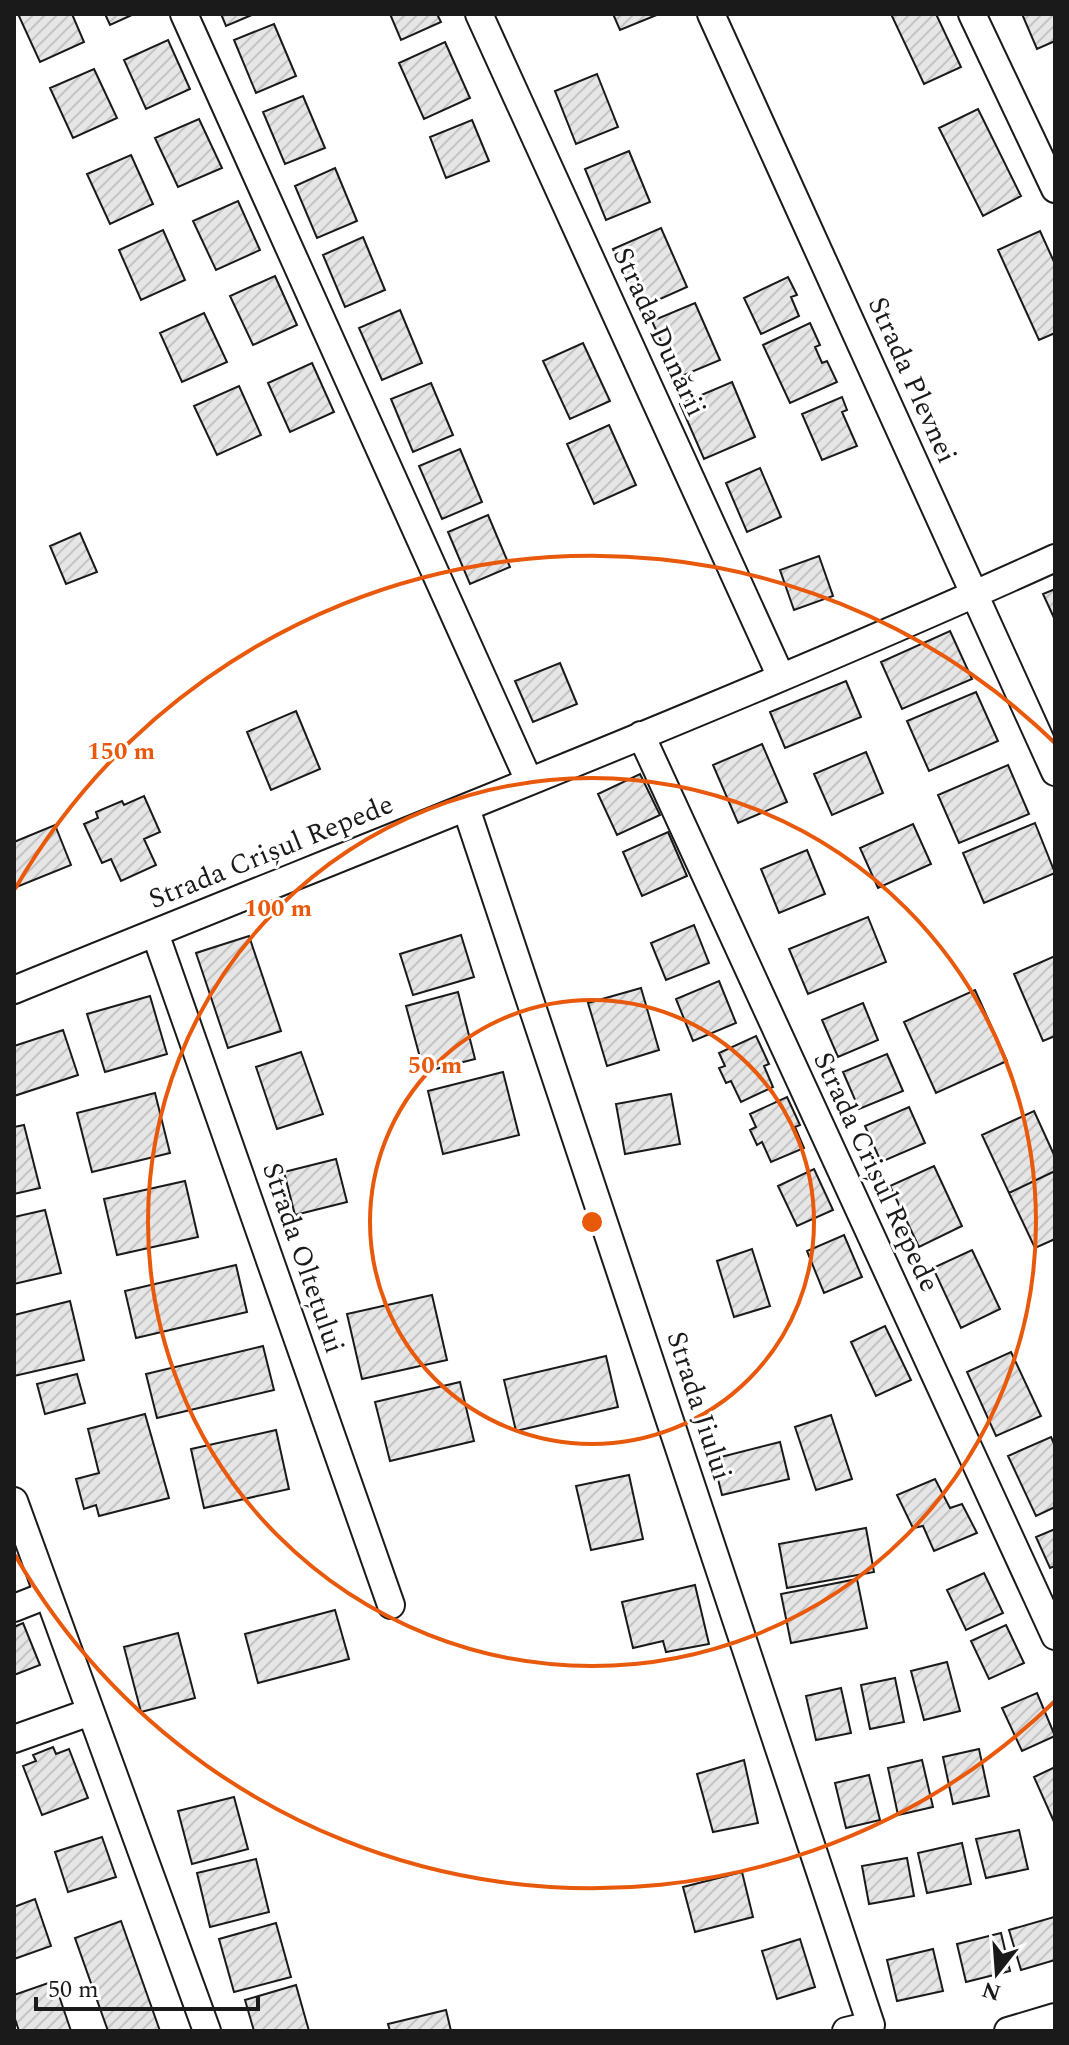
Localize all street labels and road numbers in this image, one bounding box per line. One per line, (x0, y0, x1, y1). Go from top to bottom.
street label: Strada Dunării (601, 240, 717, 424)
street label: Strada Plevnei (856, 290, 968, 470)
street label: Strada Crișul Repede (142, 783, 400, 921)
street label: Strada Crișul Repede (801, 1045, 951, 1299)
street label: Strada Oltețului (250, 1157, 356, 1359)
street label: Strada Jiului (655, 1326, 743, 1486)

